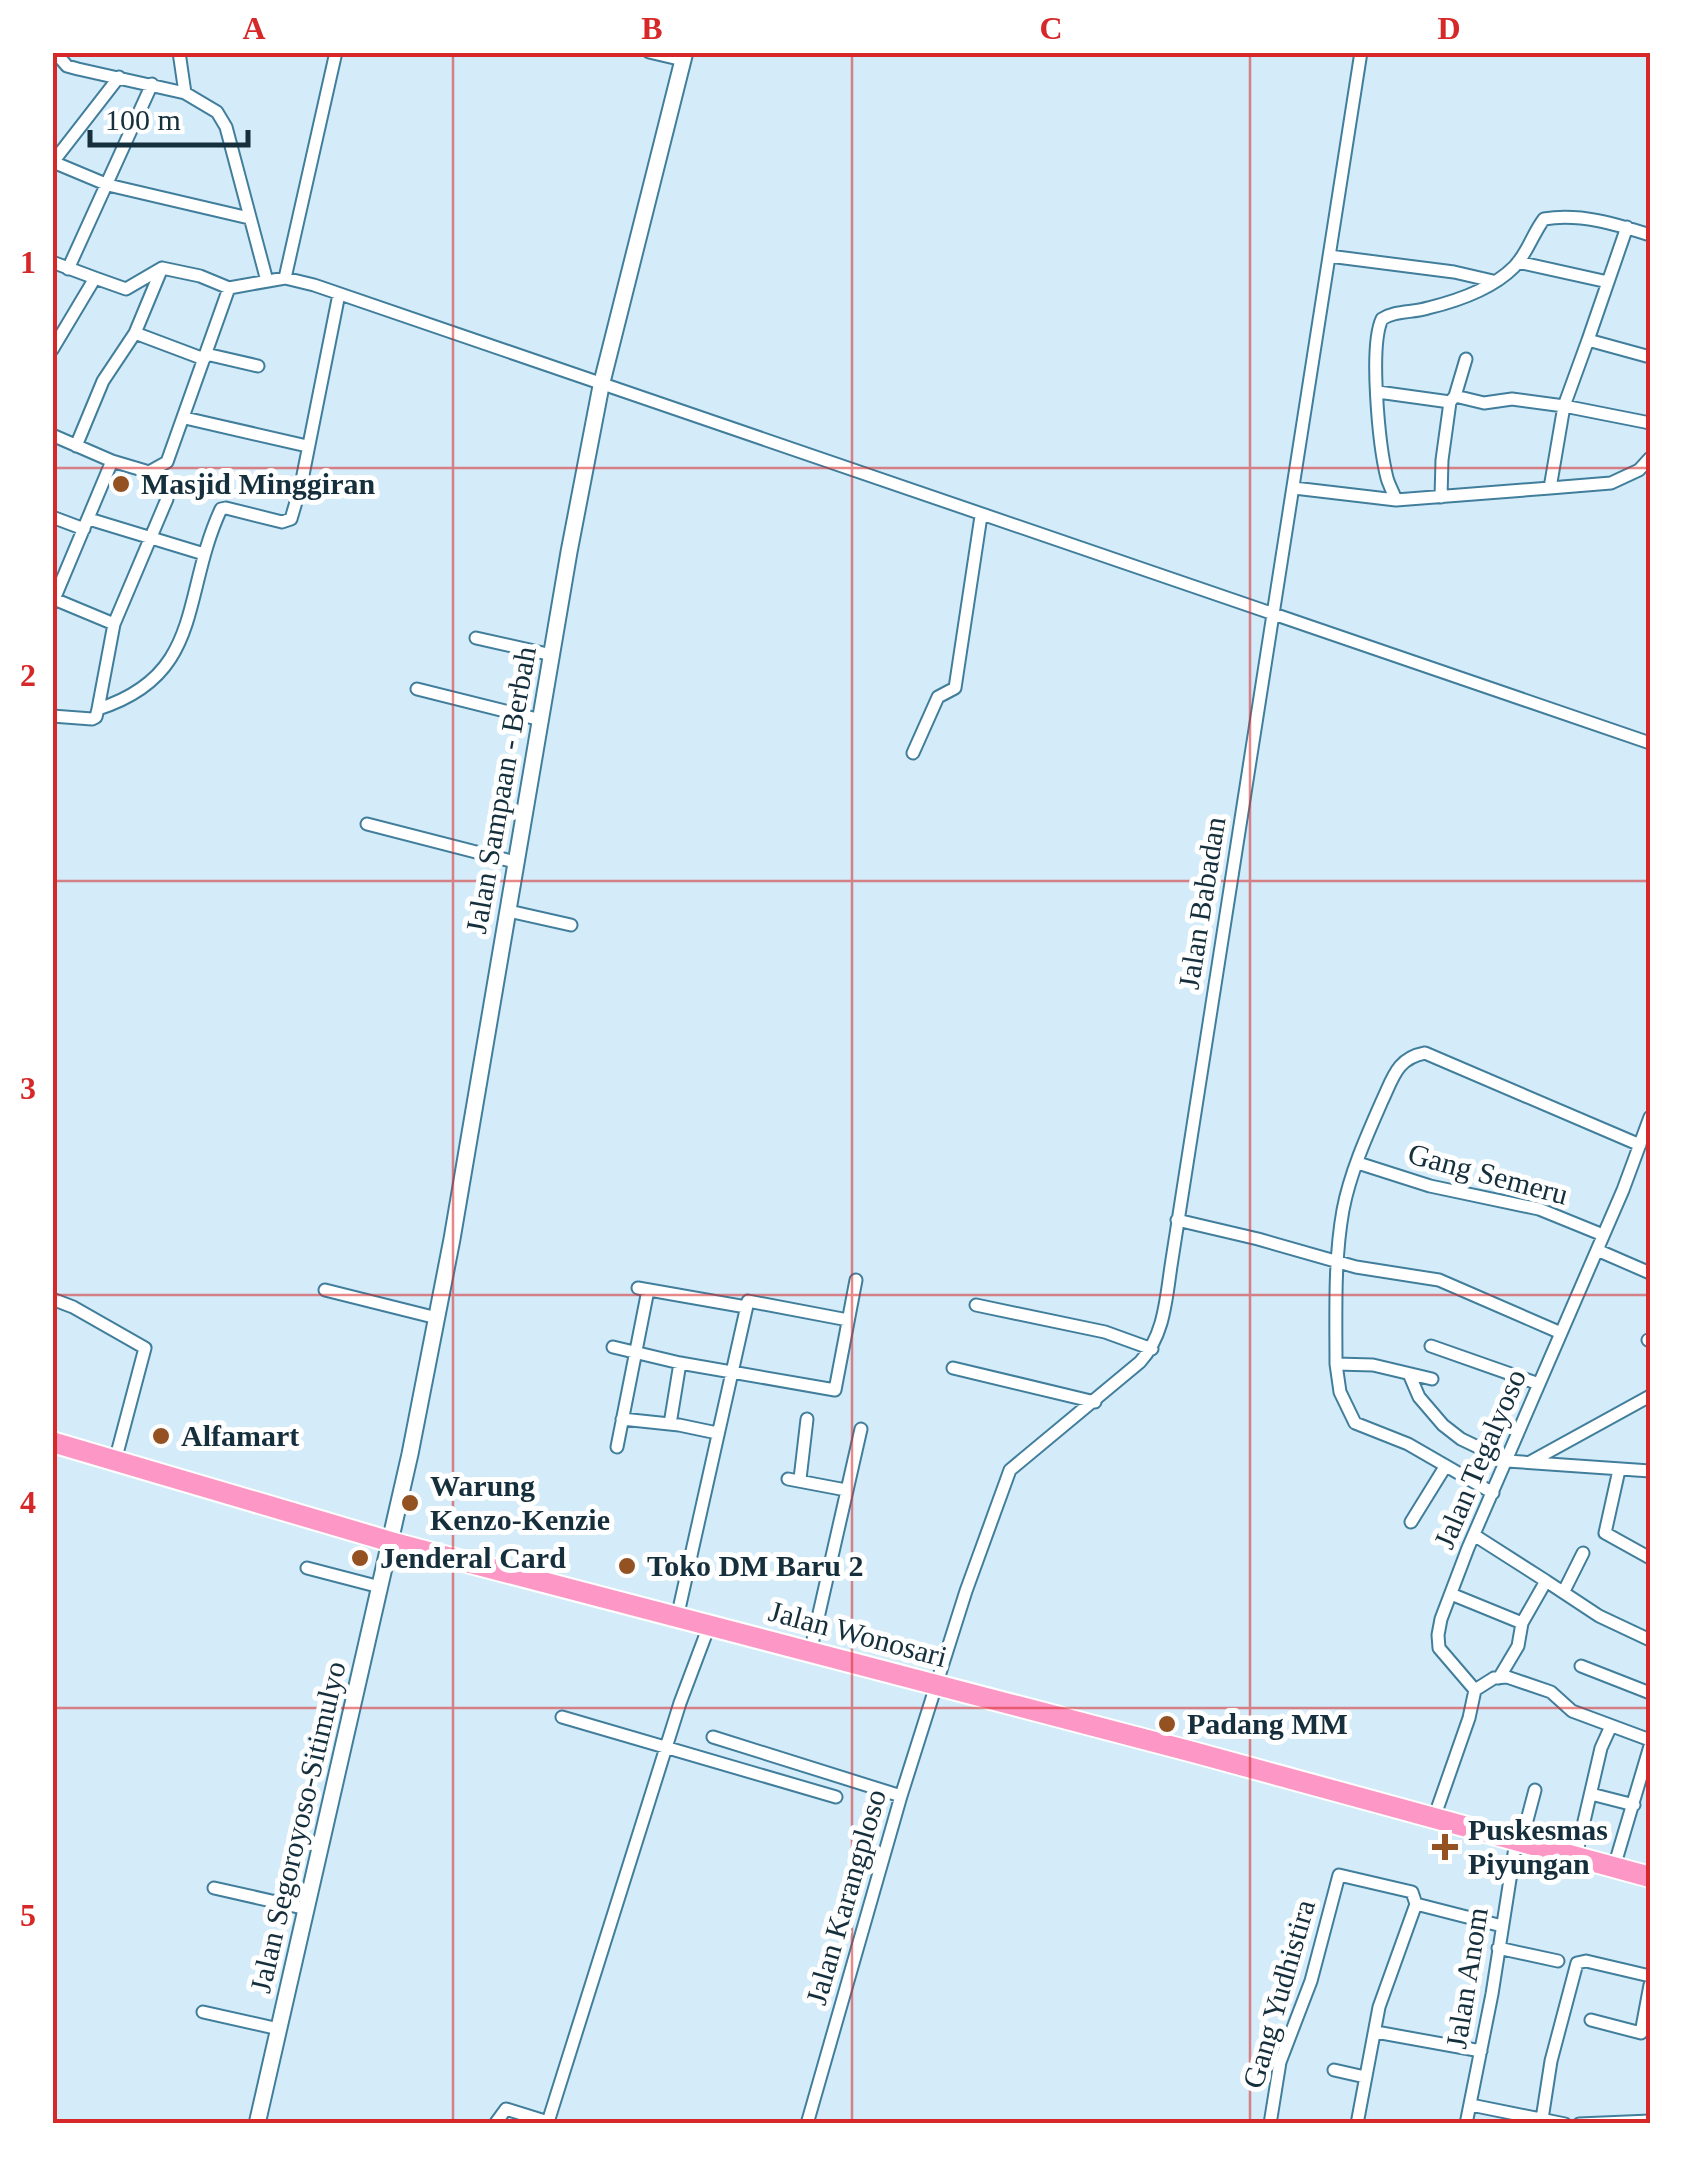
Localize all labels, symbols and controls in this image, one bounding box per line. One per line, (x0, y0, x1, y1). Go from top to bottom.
text: A (242, 10, 266, 46)
text: B (641, 10, 663, 46)
text: C (1039, 10, 1063, 46)
text: D (1437, 10, 1461, 46)
scale bar (90, 85, 248, 147)
text: 100 m (105, 103, 181, 136)
text: 1 (20, 244, 36, 280)
place label: Masjid Minggiran (141, 467, 375, 500)
marker: Masjid Minggiran (110, 473, 132, 495)
street label: Jalan Sampaan - Berbah (459, 644, 542, 936)
text: 2 (20, 657, 36, 693)
street label: Jalan Babadan (1172, 814, 1231, 991)
text: 3 (20, 1070, 36, 1106)
street label: Gang Semeru (1405, 1136, 1572, 1211)
street label: Jalan Tegalyoso (1427, 1364, 1532, 1553)
place label: Alfamart (181, 1419, 299, 1452)
marker: Alfamart (150, 1425, 172, 1447)
place label: Warung Kenzo-Kenzie (430, 1469, 610, 1536)
text: 4 (20, 1484, 36, 1520)
marker: Warung Kenzo-Kenzie (399, 1492, 421, 1514)
place label: Jenderal Card (380, 1541, 566, 1574)
marker: Jenderal Card (349, 1547, 371, 1569)
place label: Toko DM Baru 2 (647, 1549, 863, 1582)
marker: Toko DM Baru 2 (616, 1555, 638, 1577)
street label: Jalan Wonosari (766, 1594, 951, 1673)
street label: Jalan Segoroyoso-Sitimulyo (243, 1658, 352, 1996)
place label: Padang MM (1187, 1707, 1348, 1740)
marker: Padang MM (1156, 1713, 1178, 1735)
street label: Jalan Karangploso (799, 1785, 892, 2008)
place label: Puskesmas Piyungan (1468, 1813, 1608, 1880)
marker: Puskesmas Piyungan (1432, 1834, 1458, 1860)
street label: Gang Yudhistira (1236, 1896, 1321, 2092)
text: 5 (20, 1897, 36, 1933)
street label: Jalan Anom (1439, 1905, 1494, 2051)

